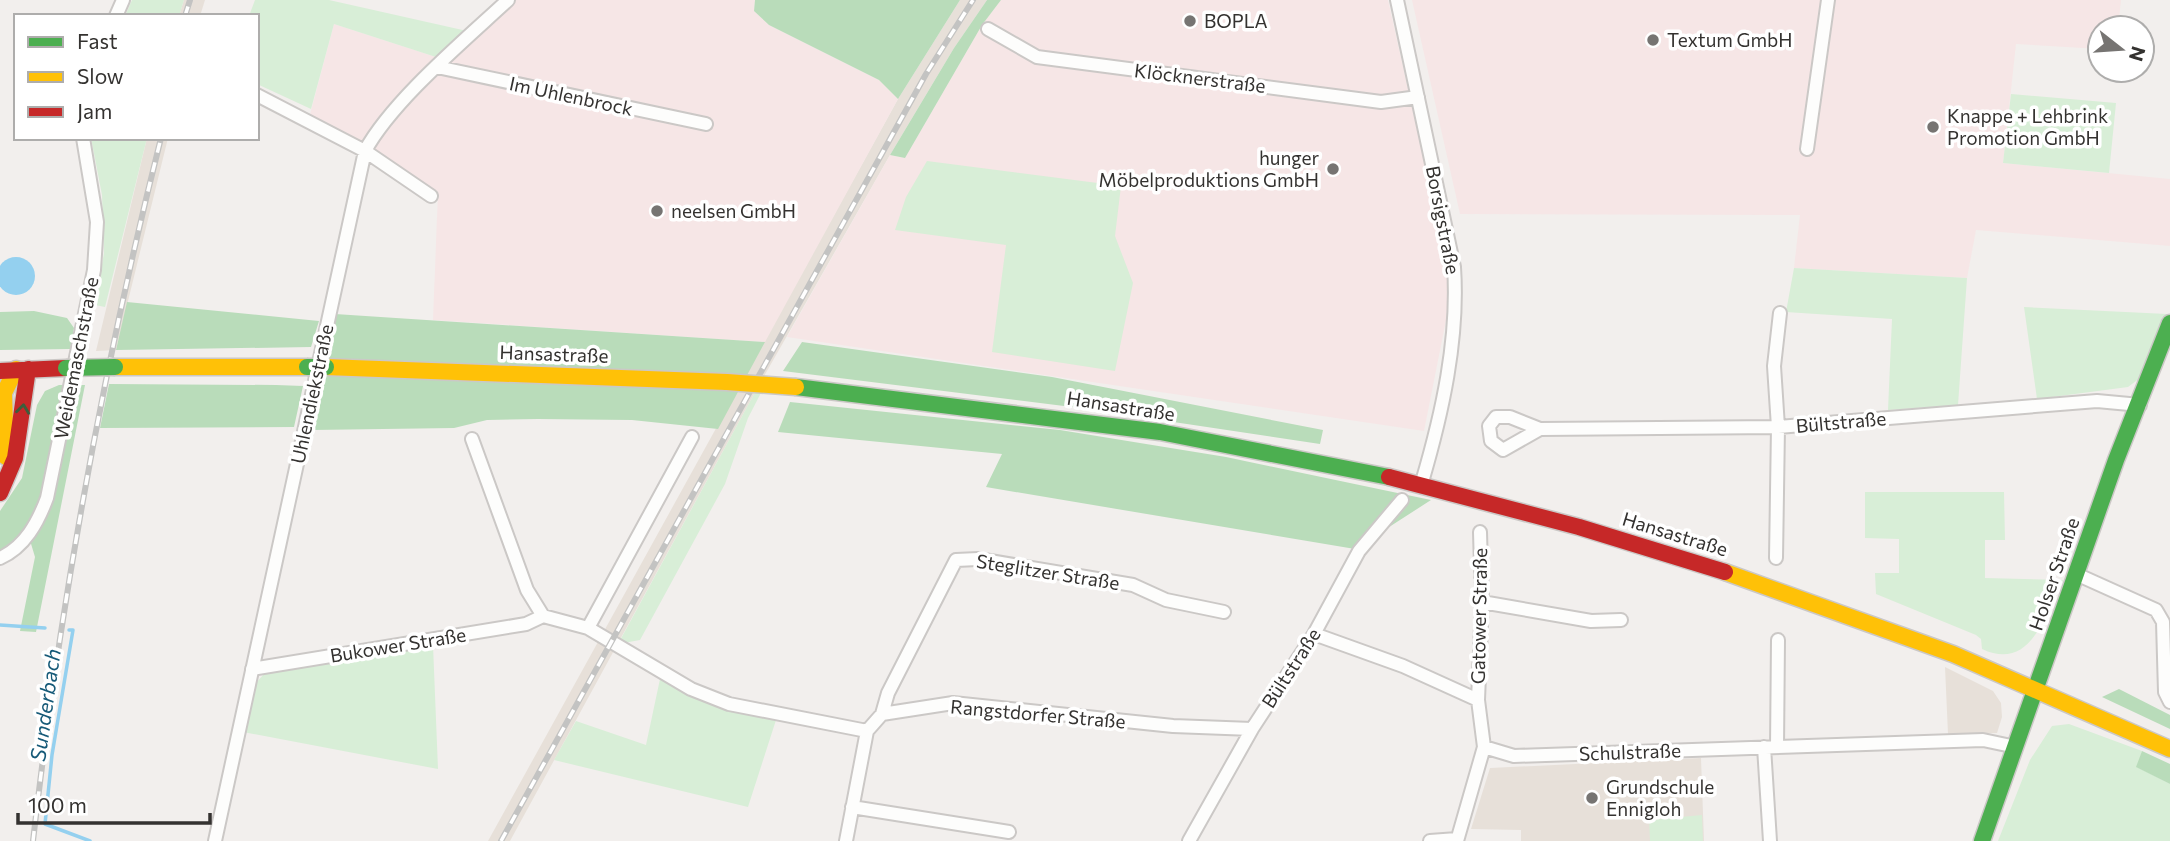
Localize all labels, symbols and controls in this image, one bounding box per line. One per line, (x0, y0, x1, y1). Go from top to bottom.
place label: BOPLA (1204, 9, 1268, 32)
marker: BOPLA (1182, 13, 1198, 29)
legend (14, 14, 259, 140)
north arrow (2086, 14, 2156, 84)
text: Fast (77, 28, 118, 53)
place label: Textum GmbH (1667, 28, 1792, 51)
marker: Textum GmbH (1645, 32, 1661, 48)
text: N (2125, 44, 2151, 64)
street label: Klöcknerstraße (1133, 58, 1267, 97)
text: Slow (77, 63, 124, 88)
street label: Im Uhlenbrock (507, 71, 635, 120)
text: Jam (77, 98, 112, 123)
place label: Knappe + Lehbrink Promotion GmbH (1947, 104, 2108, 149)
marker: Knappe + Lehbrink Promotion GmbH (1925, 119, 1941, 135)
place label: hunger Möbelproduktions GmbH (1099, 146, 1319, 191)
marker: hunger Möbelproduktions GmbH (1325, 161, 1341, 177)
street label: Borsigstraße (1422, 164, 1465, 276)
place label: neelsen GmbH (671, 199, 796, 222)
marker: neelsen GmbH (649, 203, 665, 219)
street label: Weidemaschstraße (49, 275, 103, 441)
street label: Uhlendiekstraße (286, 322, 338, 466)
street label: Hansastraße (499, 340, 609, 367)
street label: Hansastraße (1065, 386, 1177, 425)
one-way arrow (16, 403, 31, 414)
street label: Bültstraße (1795, 406, 1887, 437)
street label: Hansastraße (1620, 507, 1731, 560)
street label: Holser Straße (2023, 514, 2084, 633)
street label: Gatower Straße (1466, 548, 1491, 684)
street label: Steglitzer Straße (975, 549, 1121, 594)
street label: Bukower Straße (328, 622, 468, 667)
street label: Bültstraße (1256, 623, 1325, 712)
water label: Sunderbach (24, 647, 65, 763)
street label: Rangstdorfer Straße (949, 694, 1127, 733)
street label: Schulstraße (1579, 738, 1681, 765)
place label: Grundschule Ennigloh (1606, 775, 1714, 820)
scale bar (18, 782, 210, 826)
marker: Grundschule Ennigloh (1584, 790, 1600, 806)
text: 100 m (28, 792, 87, 817)

